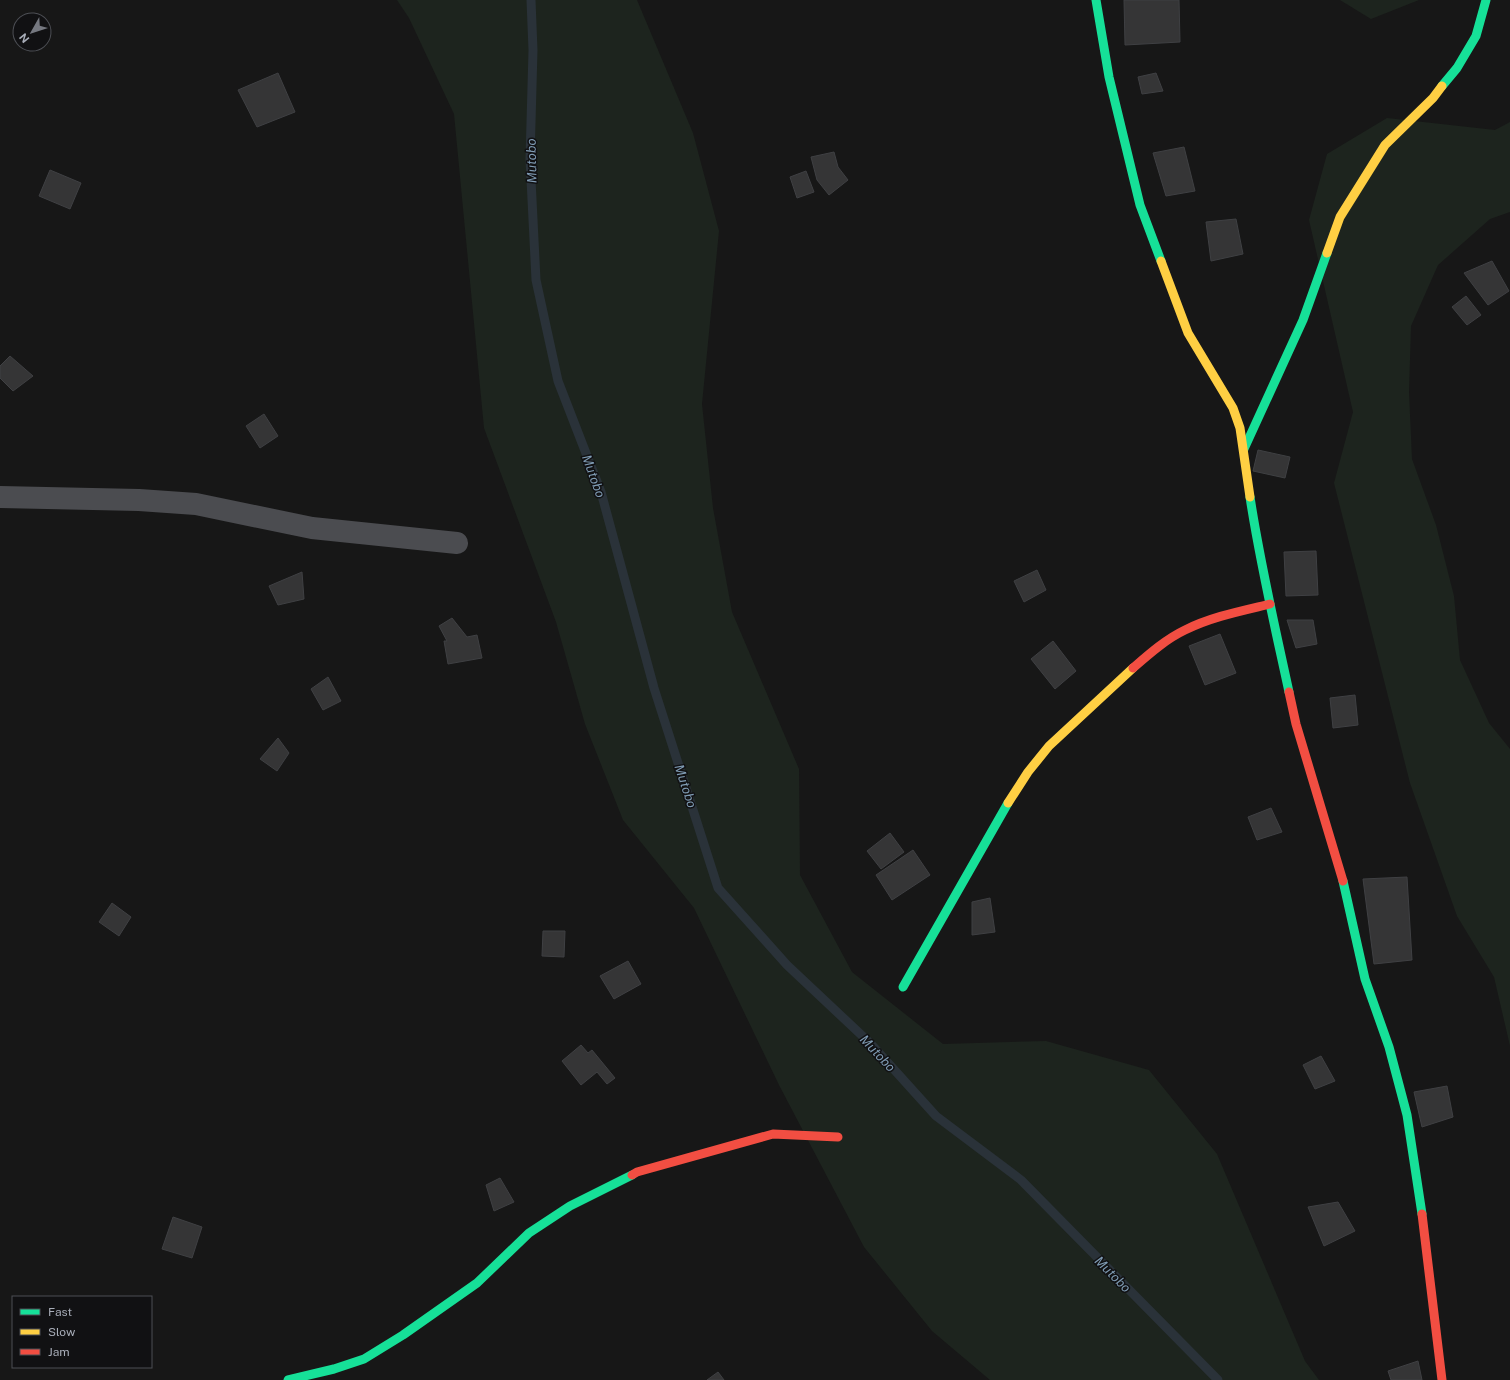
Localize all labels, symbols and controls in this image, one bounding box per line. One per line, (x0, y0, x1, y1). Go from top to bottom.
north arrow (12, 12, 52, 52)
text: N (17, 31, 32, 45)
water label: Mutobo (524, 138, 539, 184)
water label: Mutobo (579, 453, 608, 500)
water label: Mutobo (671, 763, 700, 810)
water label: Mutobo (857, 1032, 898, 1075)
water label: Mutobo (1092, 1253, 1134, 1295)
legend (12, 1296, 152, 1368)
text: Fast (48, 1305, 73, 1319)
text: Slow (48, 1325, 76, 1339)
text: Jam (48, 1345, 70, 1359)

